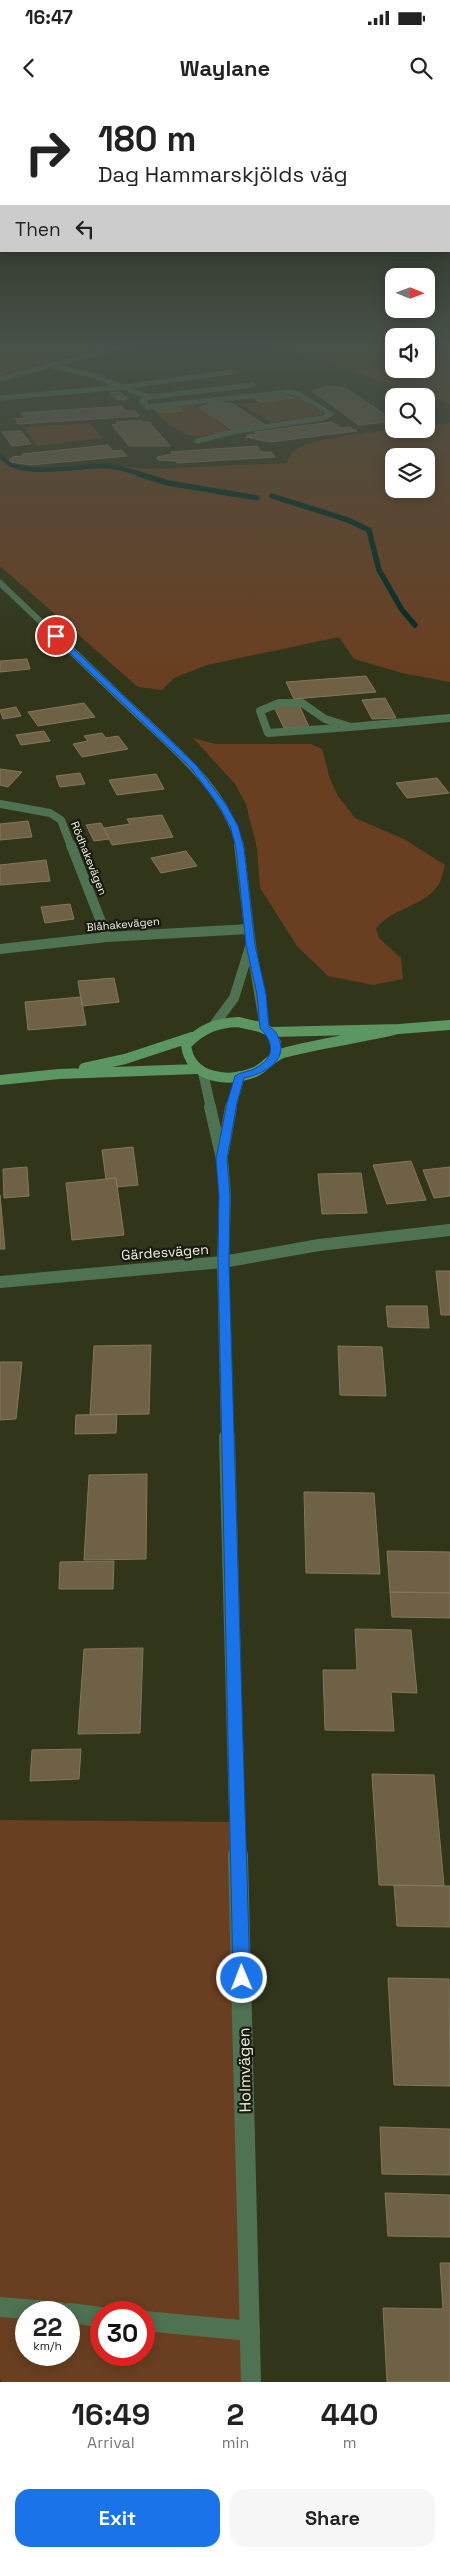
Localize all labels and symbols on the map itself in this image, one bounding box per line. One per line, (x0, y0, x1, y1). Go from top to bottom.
north arrow (385, 268, 435, 318)
pin (35, 615, 77, 657)
street label: Rödhakevägen (68, 819, 110, 897)
street label: Blåhakevägen (86, 914, 160, 934)
street label: Gärdesvägen (121, 1240, 209, 1264)
position arrow (215, 1951, 267, 2003)
street label: Holmvägen (233, 2027, 256, 2113)
speed limit sign: 30 (90, 2301, 155, 2366)

